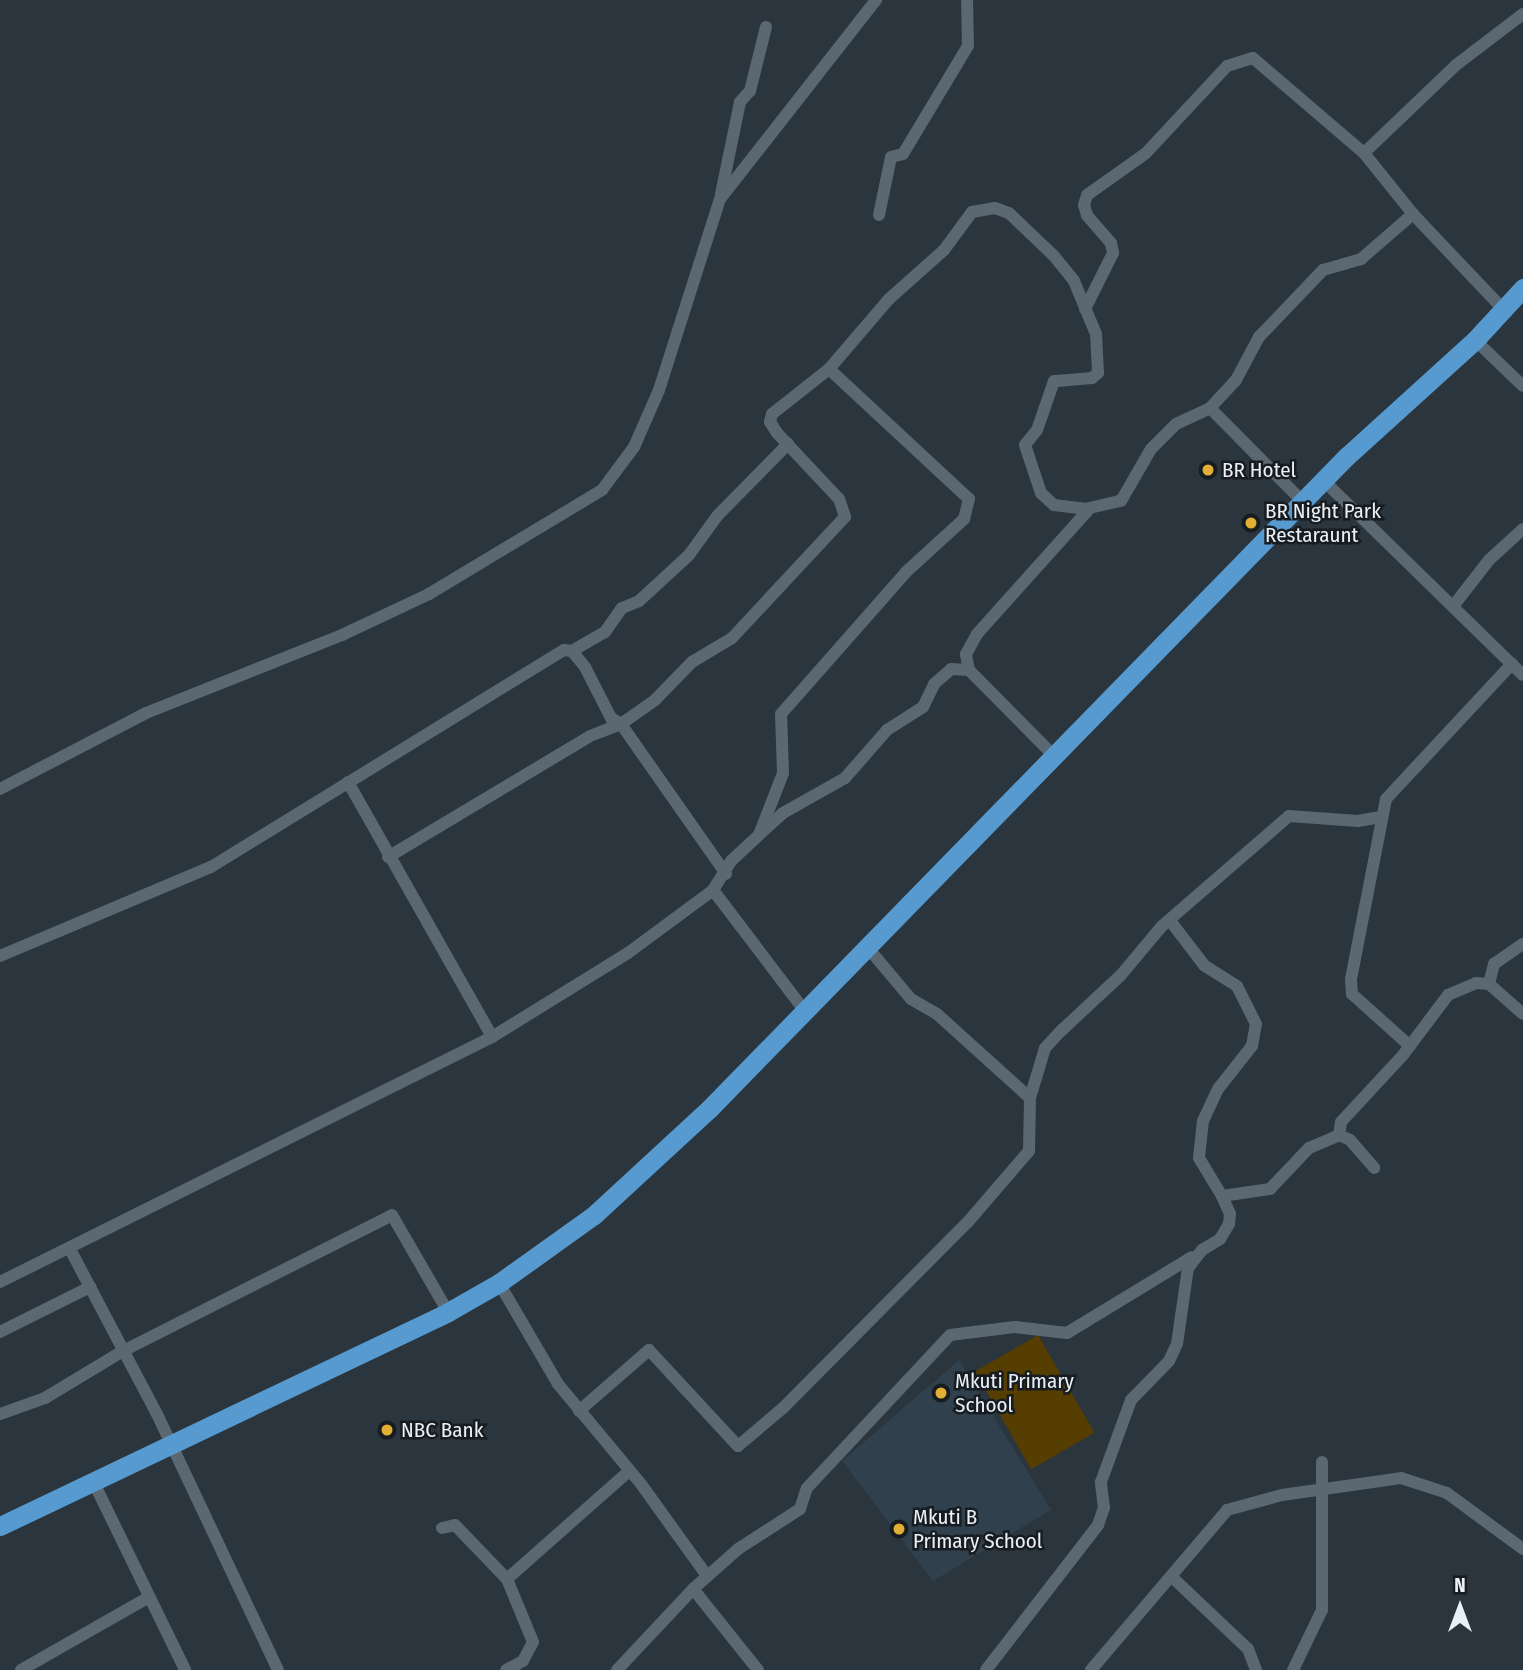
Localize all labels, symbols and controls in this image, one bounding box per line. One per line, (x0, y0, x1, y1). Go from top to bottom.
place label: BR Hotel (1222, 457, 1296, 483)
marker: BR Hotel (1200, 462, 1216, 478)
place label: BR Night Park Restaraunt (1265, 498, 1381, 548)
marker: BR Night Park Restaraunt (1243, 515, 1259, 531)
place label: Mkuti Primary School (955, 1368, 1074, 1418)
marker: Mkuti Primary School (933, 1385, 949, 1401)
place label: NBC Bank (401, 1417, 483, 1443)
marker: NBC Bank (379, 1422, 395, 1438)
place label: Mkuti B Primary School (913, 1504, 1042, 1554)
marker: Mkuti B Primary School (891, 1521, 907, 1537)
north arrow (1425, 1572, 1495, 1642)
text: N (1454, 1574, 1466, 1597)

